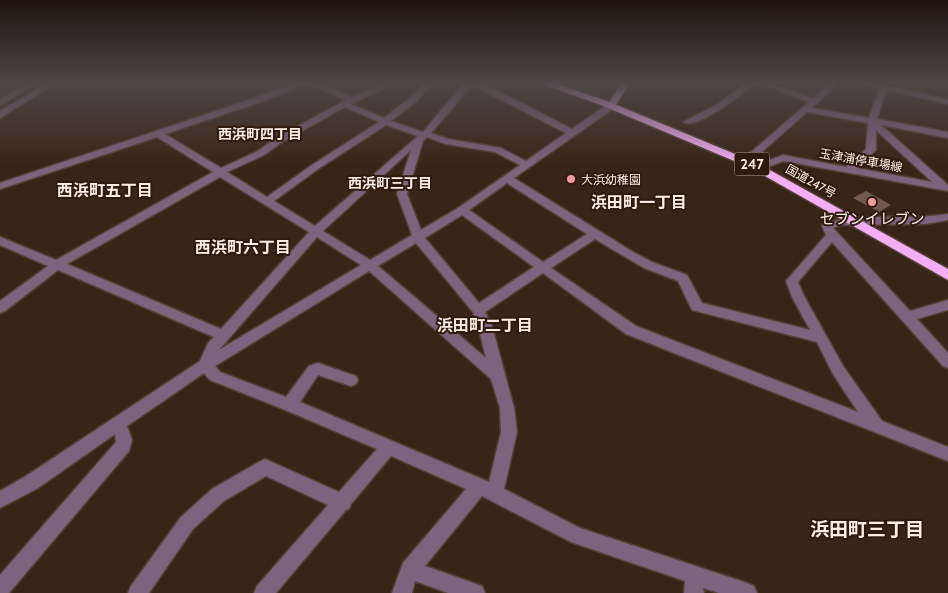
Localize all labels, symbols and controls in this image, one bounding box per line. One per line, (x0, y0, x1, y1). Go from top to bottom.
district label: 西浜町四丁目 (218, 125, 302, 143)
street label: 玉津浦停車場線 (818, 145, 904, 175)
road number: 247 (734, 152, 770, 175)
street label: 国道247号 (783, 161, 839, 201)
place label: 大浜幼稚園 (581, 172, 641, 187)
marker: 大浜幼稚園 (565, 173, 577, 185)
district label: 西浜町三丁目 (348, 174, 432, 192)
district label: 西浜町五丁目 (57, 181, 153, 200)
district label: 浜田町一丁目 (591, 193, 687, 212)
marker: セブンイレブン (866, 196, 878, 208)
place label: セブンイレブン (819, 210, 925, 228)
district label: 西浜町六丁目 (195, 238, 291, 257)
district label: 浜田町二丁目 (437, 316, 533, 335)
district label: 浜田町三丁目 (810, 518, 924, 541)

